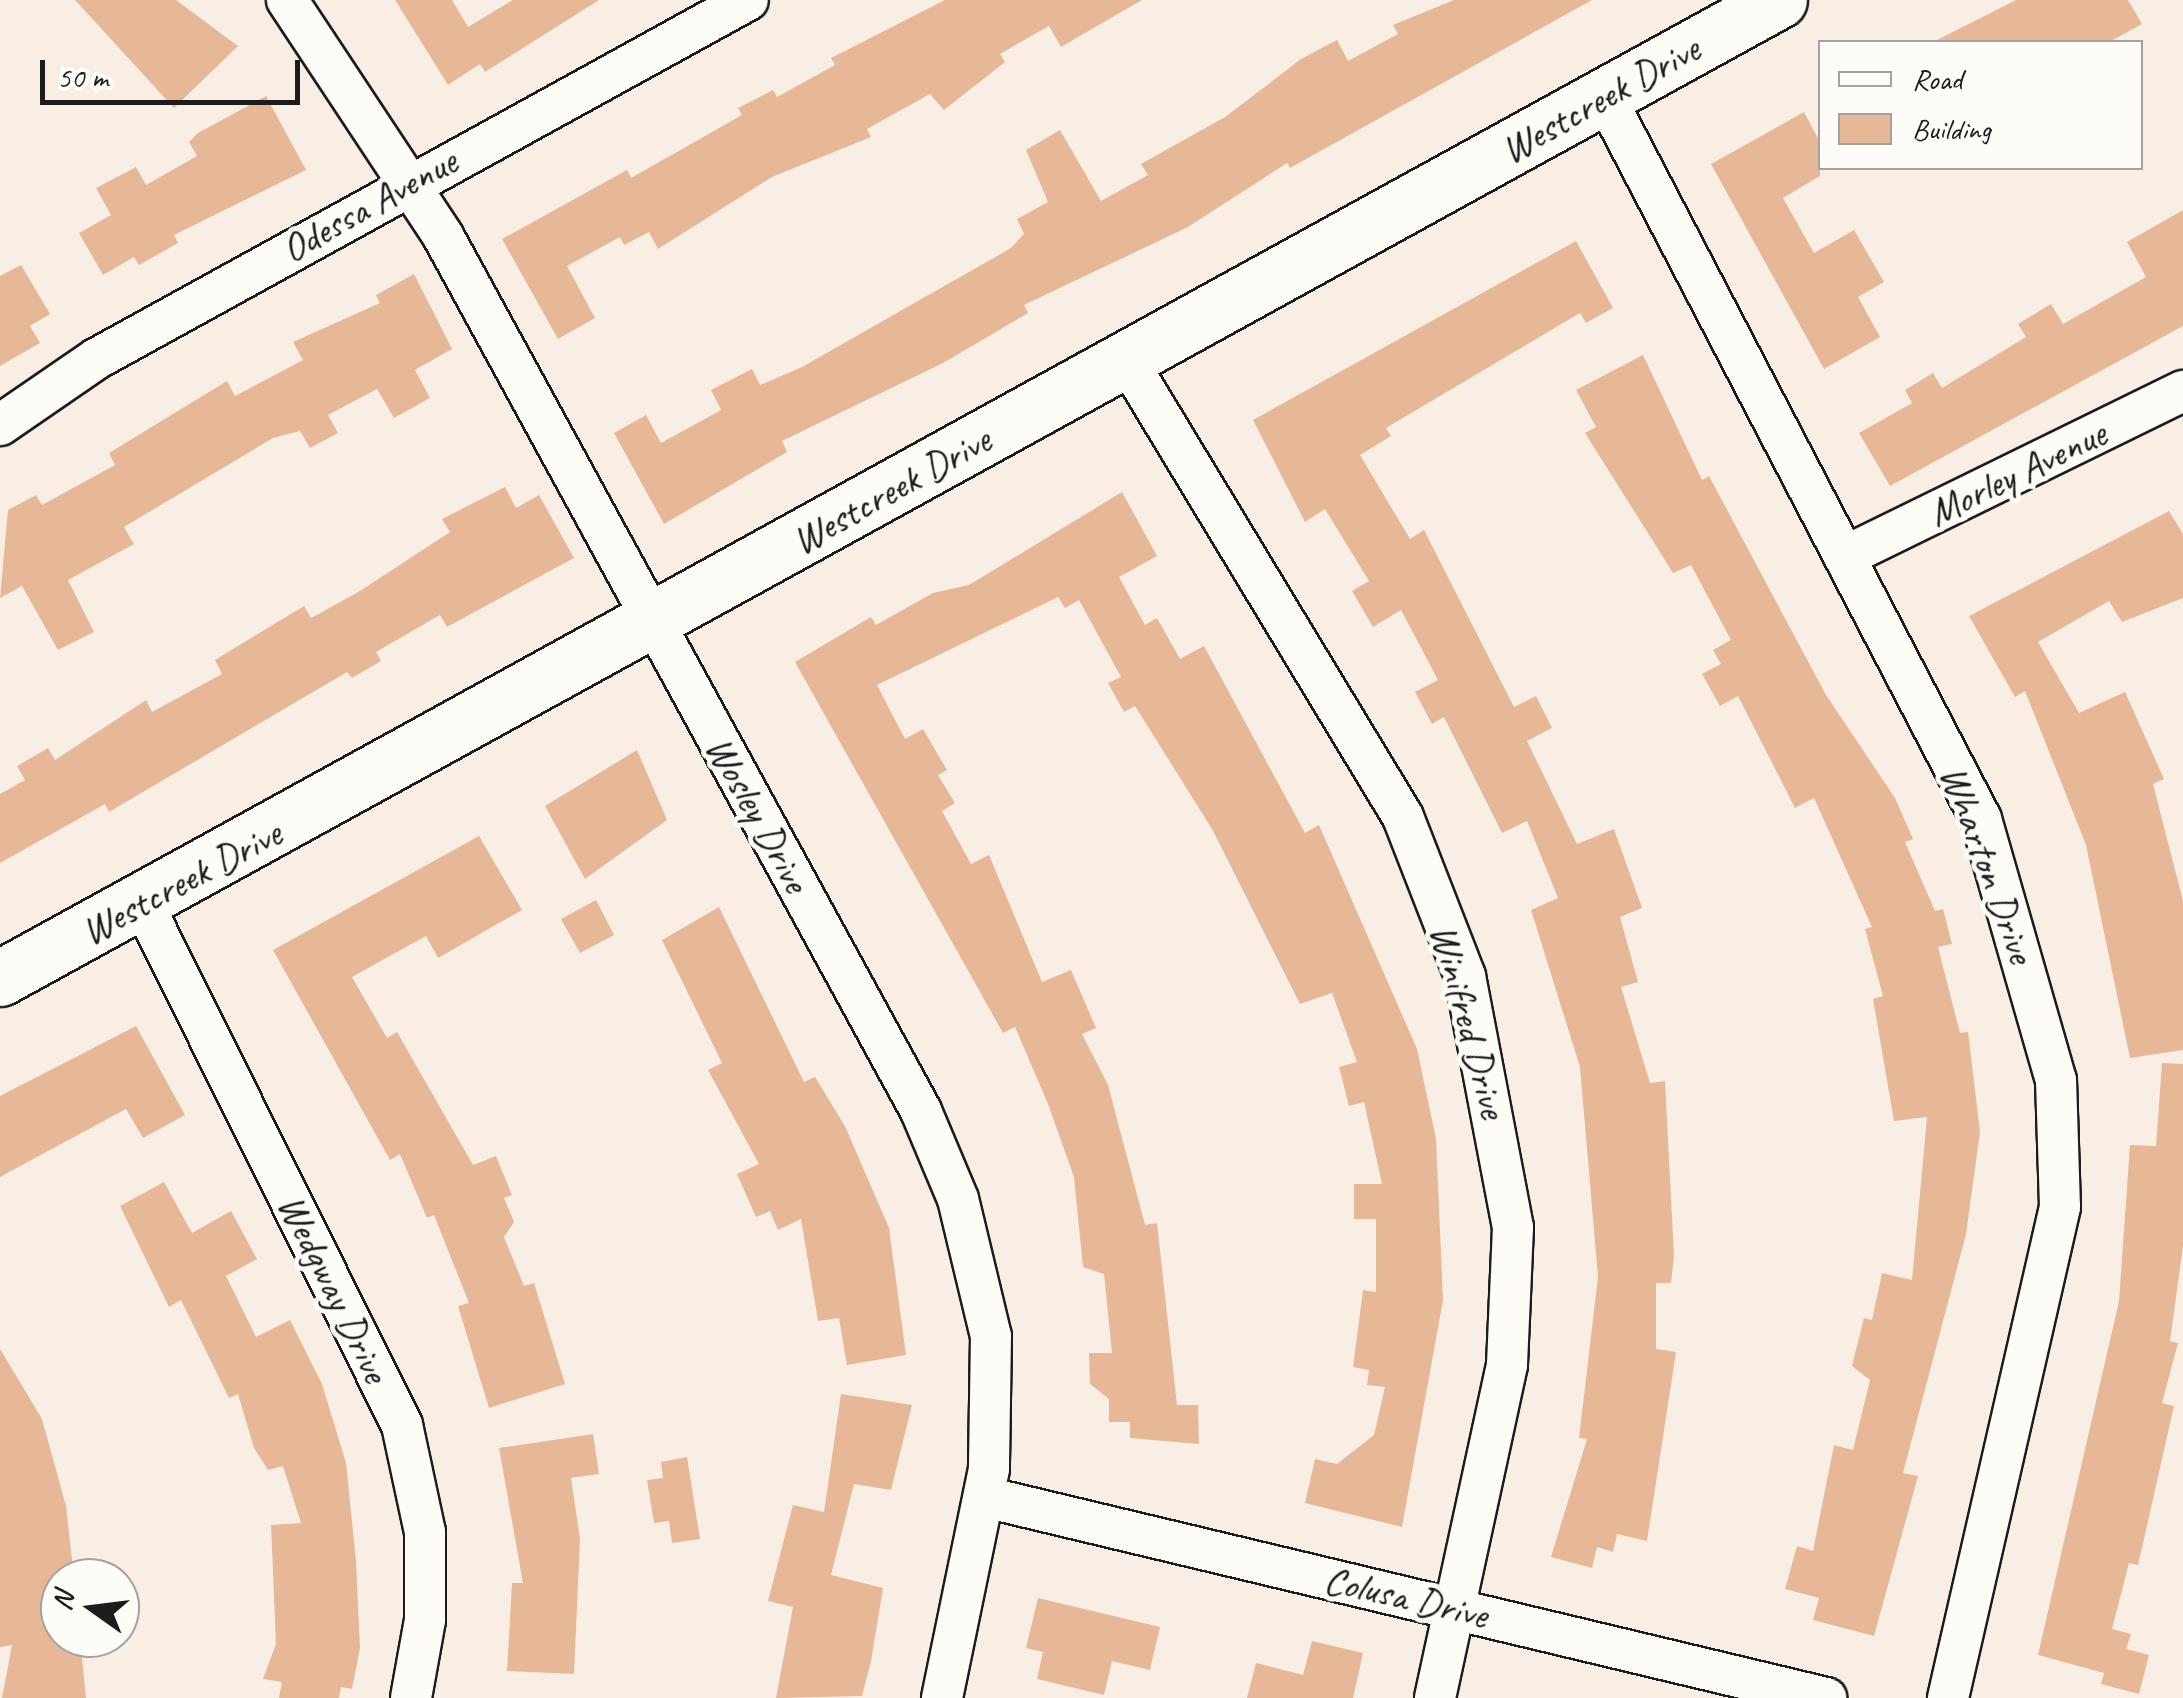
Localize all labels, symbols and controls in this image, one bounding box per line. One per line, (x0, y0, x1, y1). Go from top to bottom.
street label: Westcreek Drive (1492, 25, 1708, 173)
scale bar (45, 40, 305, 102)
legend (1818, 40, 2143, 170)
text: 50 m (57, 58, 108, 96)
text: Road (1912, 60, 1962, 98)
text: Building (1912, 110, 1991, 148)
street label: Odessa Avenue (273, 137, 465, 273)
street label: Morley Avenue (1920, 409, 2114, 537)
street label: Westcreek Drive (783, 416, 999, 564)
street label: Wosley Drive (695, 727, 821, 901)
street label: Wharton Drive (1930, 758, 2046, 970)
street label: Westcreek Drive (72, 809, 290, 955)
street label: Winifred Drive (1420, 919, 1518, 1123)
street label: Wedgway Drive (268, 1186, 400, 1390)
street label: Colusa Drive (1320, 1555, 1492, 1639)
north arrow (40, 1558, 140, 1658)
text: N (43, 1588, 81, 1614)

